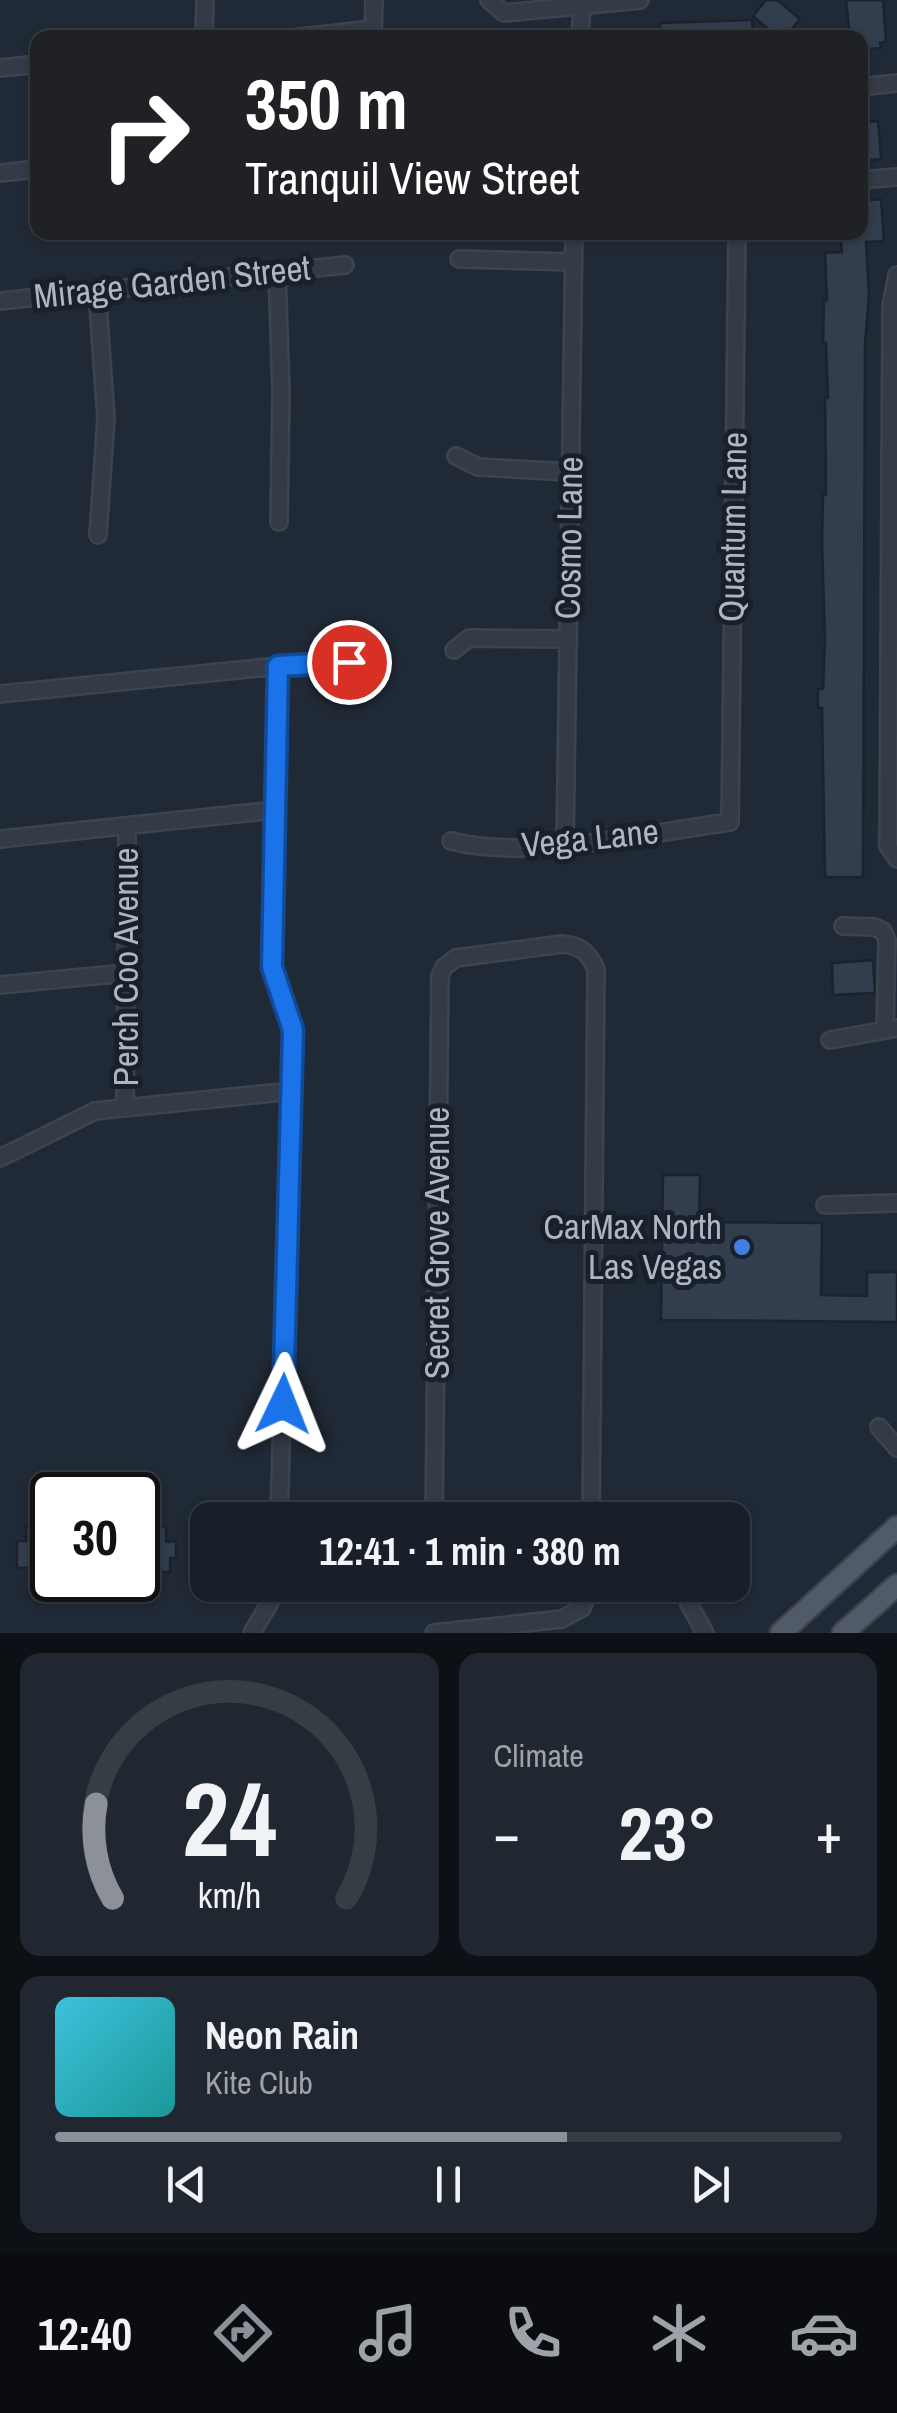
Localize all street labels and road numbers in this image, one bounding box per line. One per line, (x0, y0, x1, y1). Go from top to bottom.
street label: Mirage Garden Street (31, 244, 312, 319)
street label: Quantum Lane (707, 432, 758, 622)
street label: Cosmo Lane (544, 456, 593, 620)
street label: Vega Lane (519, 807, 661, 868)
street label: Perch Coo Avenue (102, 848, 149, 1086)
street label: Secret Grove Avenue (413, 1107, 460, 1379)

